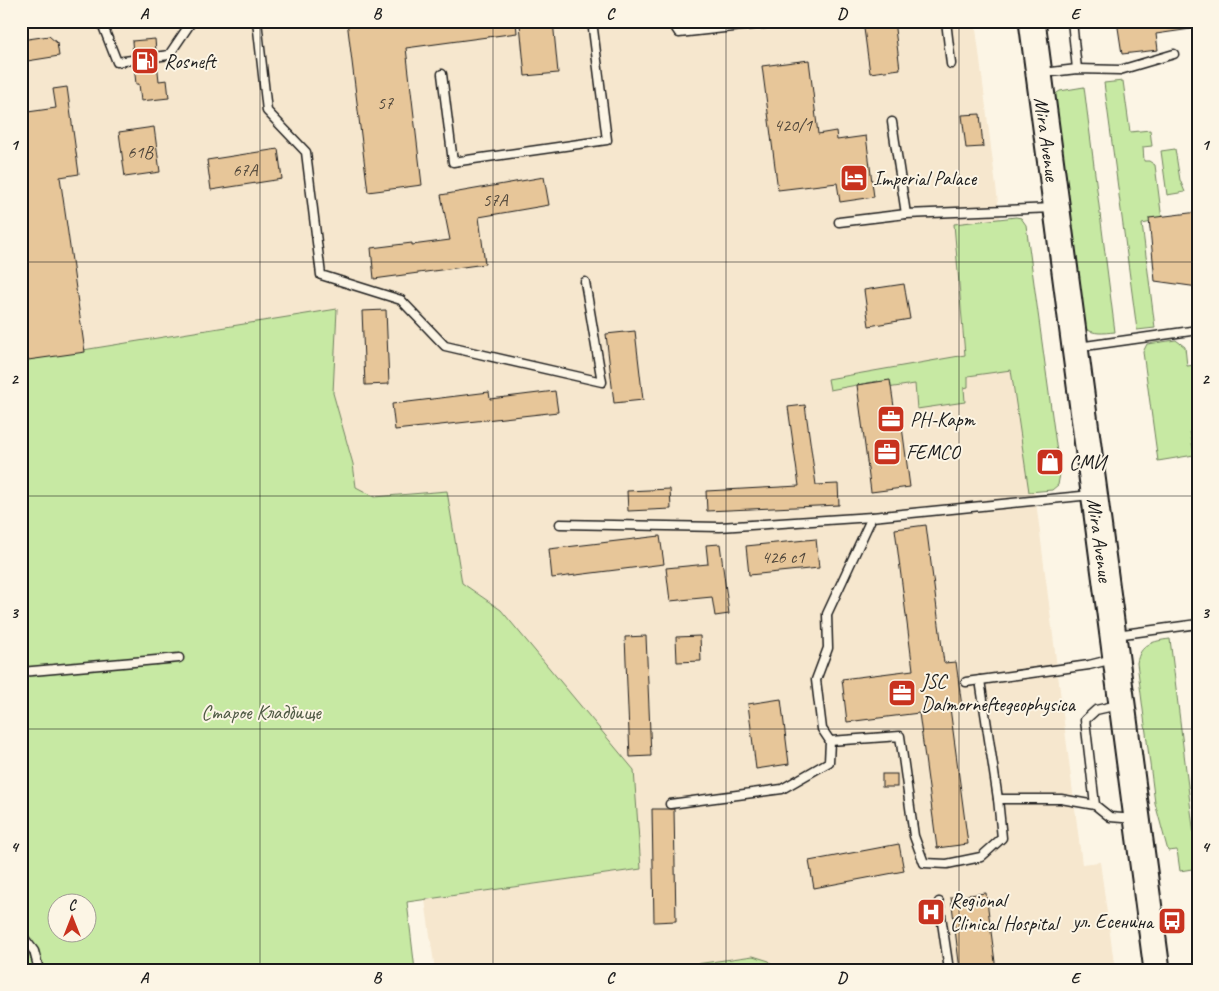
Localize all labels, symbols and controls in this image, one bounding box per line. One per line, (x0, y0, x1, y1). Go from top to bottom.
text: A (140, 4, 150, 24)
text: B (373, 4, 383, 24)
text: C (606, 4, 616, 24)
text: D (837, 4, 848, 24)
text: E (1071, 4, 1082, 24)
fuel station icon: Rosneft (130, 46, 160, 76)
place label: Rosneft (164, 49, 218, 74)
house number: 57 (377, 92, 394, 114)
street label: Mira Avenue (1028, 96, 1065, 184)
house number: 420/1 (774, 114, 813, 136)
text: 1 (10, 135, 19, 155)
text: 1 (1201, 135, 1210, 155)
house number: 61В (127, 141, 154, 163)
house number: 67А (232, 159, 259, 181)
hotel icon: Imperial Palace (839, 163, 869, 193)
place label: Imperial Palace (873, 166, 978, 191)
house number: 57А (482, 189, 509, 211)
text: 2 (10, 369, 19, 389)
text: 2 (1201, 369, 1210, 389)
office icon: РН-Карт (876, 404, 906, 434)
place label: РН-Карт (910, 407, 976, 432)
office icon: FEMCO (872, 437, 902, 467)
place label: FEMCO (906, 440, 961, 465)
shop icon: СМИ (1035, 447, 1065, 477)
place label: СМИ (1069, 450, 1109, 475)
street label: Mira Avenue (1081, 497, 1118, 585)
house number: 426 с1 (761, 546, 805, 568)
text: 3 (10, 603, 19, 623)
text: 3 (1201, 603, 1210, 623)
place label: JSC Dalmorneftegeophysica (920, 669, 1077, 717)
office icon: JSC Dalmorneftegeophysica (887, 678, 917, 708)
park label: Старое Кладбище (201, 700, 322, 725)
text: 4 (10, 837, 19, 857)
text: 4 (1201, 837, 1210, 857)
place label: Regional Clinical Hospital (950, 888, 1062, 936)
north arrow (48, 894, 98, 944)
text: С (69, 897, 78, 914)
hospital icon: Regional Clinical Hospital (916, 897, 946, 927)
bus stop icon: ул. Есенина (1157, 906, 1187, 936)
place label: ул. Есенина (1072, 909, 1155, 934)
text: A (140, 968, 150, 988)
text: B (373, 968, 383, 988)
text: C (606, 968, 616, 988)
text: D (837, 968, 848, 988)
text: E (1071, 968, 1082, 988)

